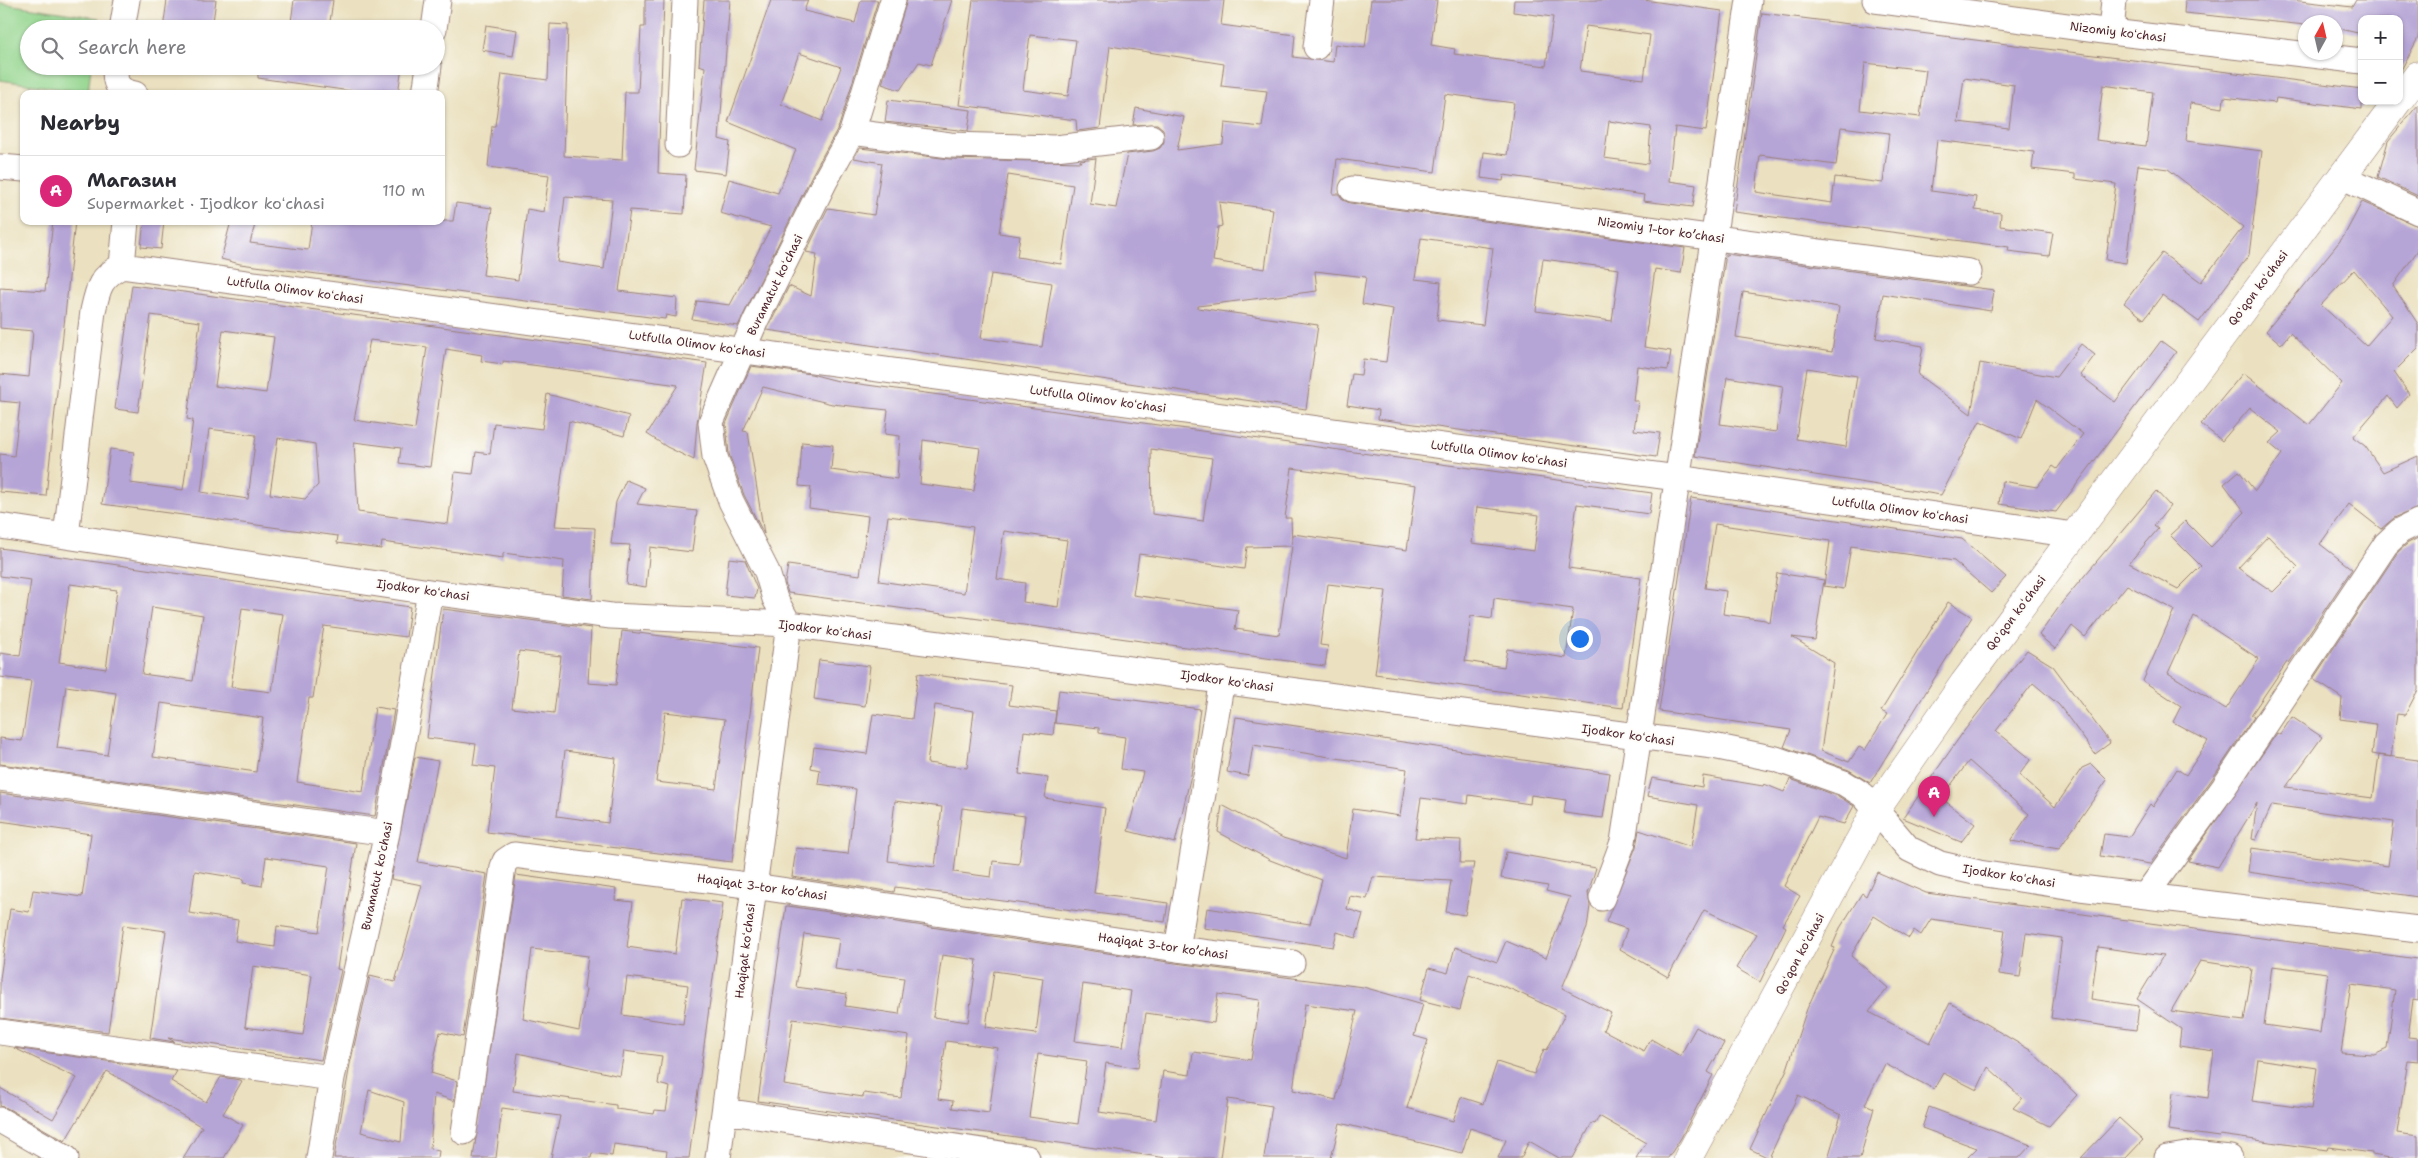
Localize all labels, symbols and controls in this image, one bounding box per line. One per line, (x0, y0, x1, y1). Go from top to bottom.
north arrow (2298, 15, 2343, 60)
map controls (2358, 15, 2403, 105)
button: + (2358, 15, 2403, 60)
street label: Nizomiy koʻchasi (2069, 18, 2167, 46)
search box (20, 20, 445, 75)
icon: search (38, 34, 66, 62)
text: Search here (78, 35, 187, 60)
button: − (2358, 60, 2403, 105)
text: Nearby (40, 109, 120, 137)
text: Магазин (87, 168, 177, 193)
text: A (50, 180, 62, 201)
text: 110 m (382, 180, 425, 201)
text: Supermarket · Ijodkor koʻchasi (87, 193, 325, 214)
street label: Nizomiy 1-tor koʼchasi (1596, 213, 1726, 247)
street label: Buramatut koʻchasi (743, 232, 807, 338)
street label: Qoʻqon koʻchasi (2224, 247, 2292, 329)
street label: Lutfulla Olimov koʻchasi (226, 273, 364, 307)
street label: Lutfulla Olimov koʻchasi (628, 327, 766, 361)
street label: Lutfulla Olimov koʻchasi (1029, 382, 1167, 416)
street label: Lutfulla Olimov koʻchasi (1430, 437, 1568, 471)
street label: Lutfulla Olimov koʻchasi (1831, 493, 1969, 527)
street label: Qoʻqon koʻchasi (1982, 572, 2050, 654)
street label: Ijodkor koʻchasi (375, 576, 471, 604)
street label: Ijodkor koʻchasi (777, 616, 873, 644)
your location (1567, 626, 1593, 652)
street label: Ijodkor koʻchasi (1179, 667, 1275, 695)
street label: Ijodkor koʻchasi (1580, 721, 1676, 749)
pin: A (1918, 776, 1950, 817)
street label: Buramatut koʻchasi (358, 820, 396, 932)
street label: Ijodkor koʻchasi (1961, 861, 2057, 891)
street label: Haqiqat 3-tor koʼchasi (696, 870, 828, 904)
street label: Haqiqat koʻchasi (731, 902, 759, 1000)
street label: Qoʻqon koʻchasi (1772, 910, 1828, 998)
street label: Haqiqat 3-tor koʼchasi (1097, 929, 1229, 963)

